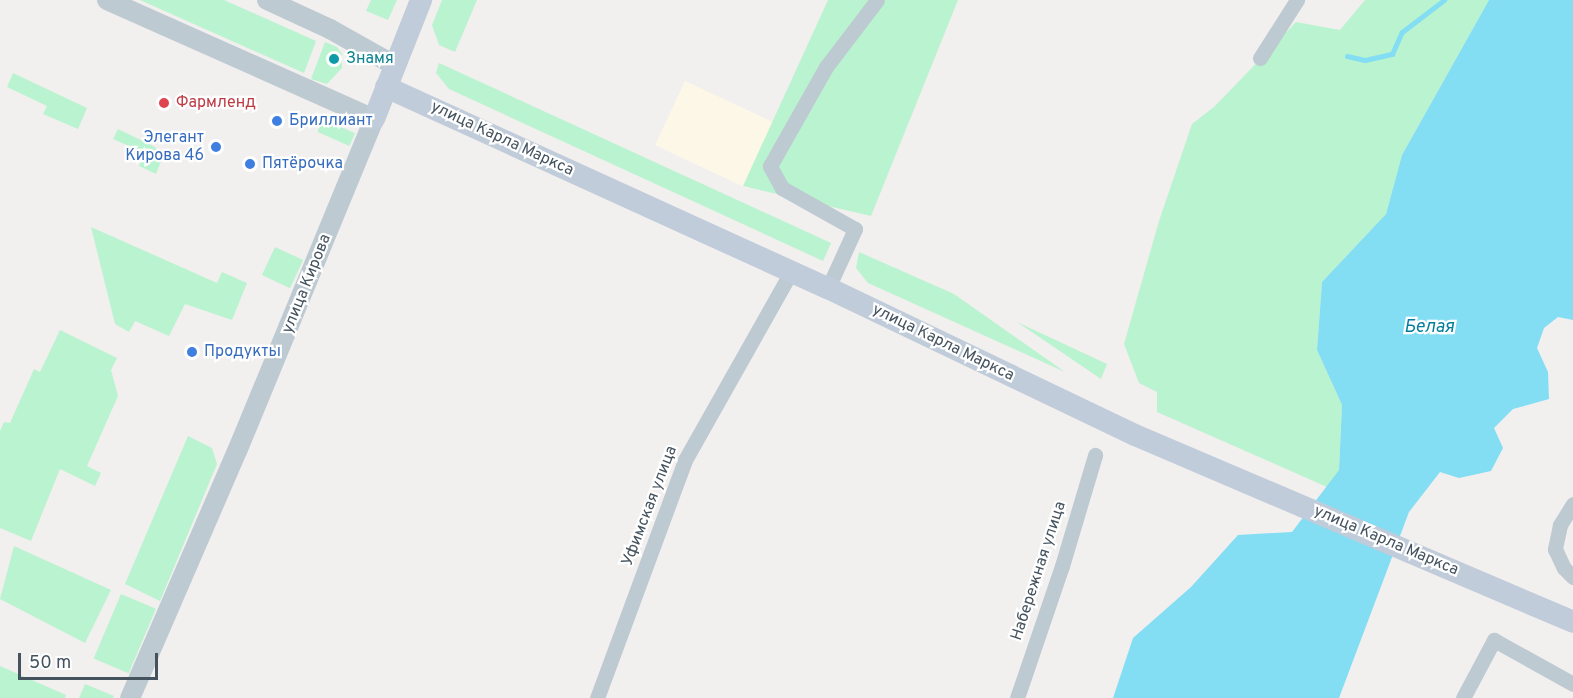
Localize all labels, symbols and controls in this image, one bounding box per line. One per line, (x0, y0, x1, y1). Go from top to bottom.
place label: Знамя (346, 49, 394, 69)
marker: Знамя (327, 52, 341, 66)
place label: Фармленд (176, 93, 256, 113)
marker: Фармленд (157, 96, 171, 110)
street label: улица Карла Маркса (427, 97, 577, 181)
place label: Бриллиант (289, 111, 373, 131)
marker: Бриллиант (270, 114, 284, 128)
place label: Элегант Кирова 46 (125, 128, 204, 166)
marker: Элегант Кирова 46 (209, 140, 223, 154)
place label: Пятёрочка (262, 154, 343, 174)
marker: Пятёрочка (243, 157, 257, 171)
street label: улица Кирова (278, 232, 336, 336)
street label: улица Карла Маркса (869, 300, 1017, 386)
water label: Белая (1404, 317, 1454, 339)
place label: Продукты (204, 342, 281, 362)
marker: Продукты (185, 345, 199, 359)
street label: Уфимская улица (618, 443, 682, 569)
street label: Набережная улица (1007, 499, 1071, 643)
street label: улица Карла Маркса (1311, 502, 1461, 580)
scale bar (21, 641, 160, 679)
text: 50 m (29, 652, 71, 675)

